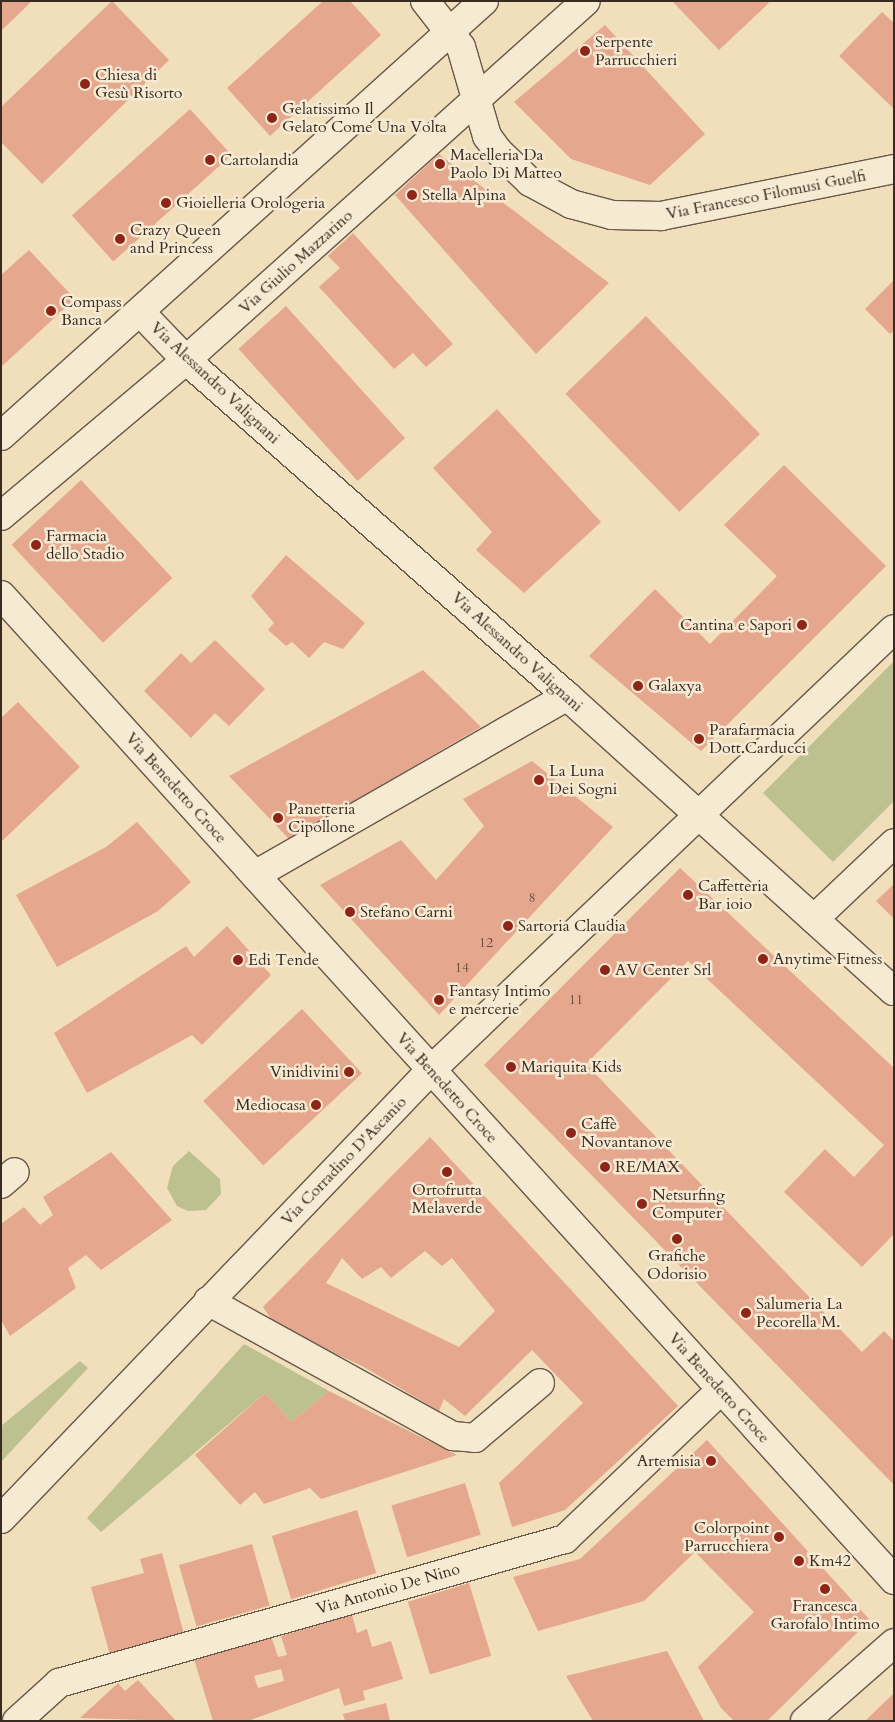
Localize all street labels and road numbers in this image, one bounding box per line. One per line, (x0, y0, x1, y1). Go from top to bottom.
street label: Via Francesco Filomusi Guelfi (664, 166, 868, 224)
street label: Via Giulio Mazzarino (235, 206, 357, 318)
street label: Via Alessandro Valignani (146, 318, 284, 448)
street label: Via Alessandro Valignani (447, 588, 587, 716)
street label: Via Benedetto Croce (121, 729, 231, 847)
street label: Via Benedetto Croce (392, 1029, 502, 1147)
street label: Via Corradino D'Ascanio (277, 1093, 411, 1229)
street label: Via Benedetto Croce (664, 1329, 774, 1447)
street label: Via Antonio De Nino (314, 1559, 462, 1619)

